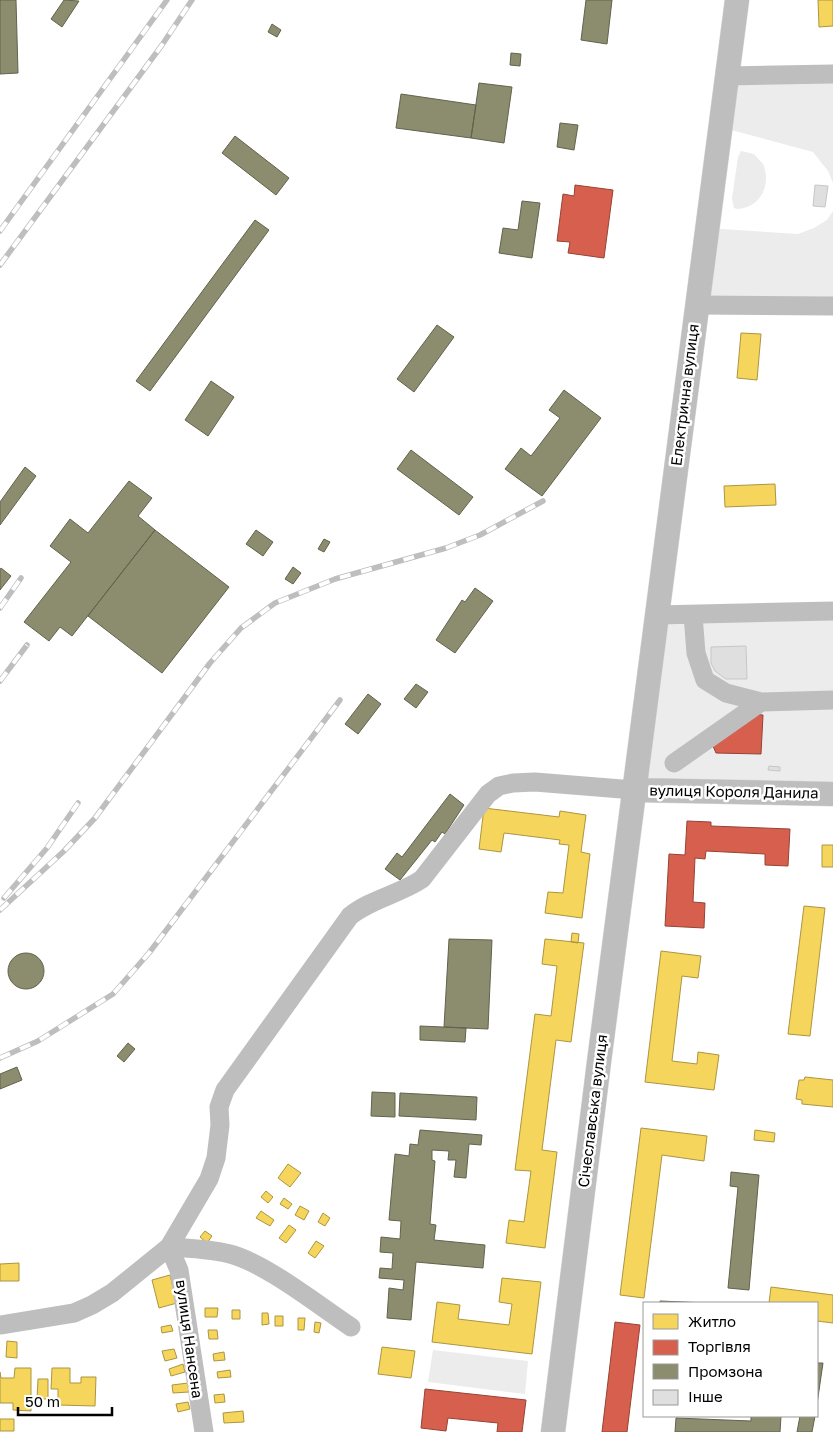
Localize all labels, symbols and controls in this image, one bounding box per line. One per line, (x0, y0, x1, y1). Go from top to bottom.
street label: Електрична вулиця (666, 323, 702, 467)
street label: вулиця Короля Данила (649, 781, 819, 801)
street label: Січеславська вулиця (574, 1033, 610, 1188)
street label: вулиця Нансена (173, 1278, 207, 1399)
legend (643, 1302, 818, 1417)
text: Житло (688, 1312, 736, 1330)
text: Торгівля (688, 1337, 751, 1355)
text: Промзона (688, 1362, 763, 1380)
scale bar (18, 1384, 111, 1416)
text: Інше (688, 1387, 723, 1405)
text: 50 m (25, 1392, 60, 1410)

